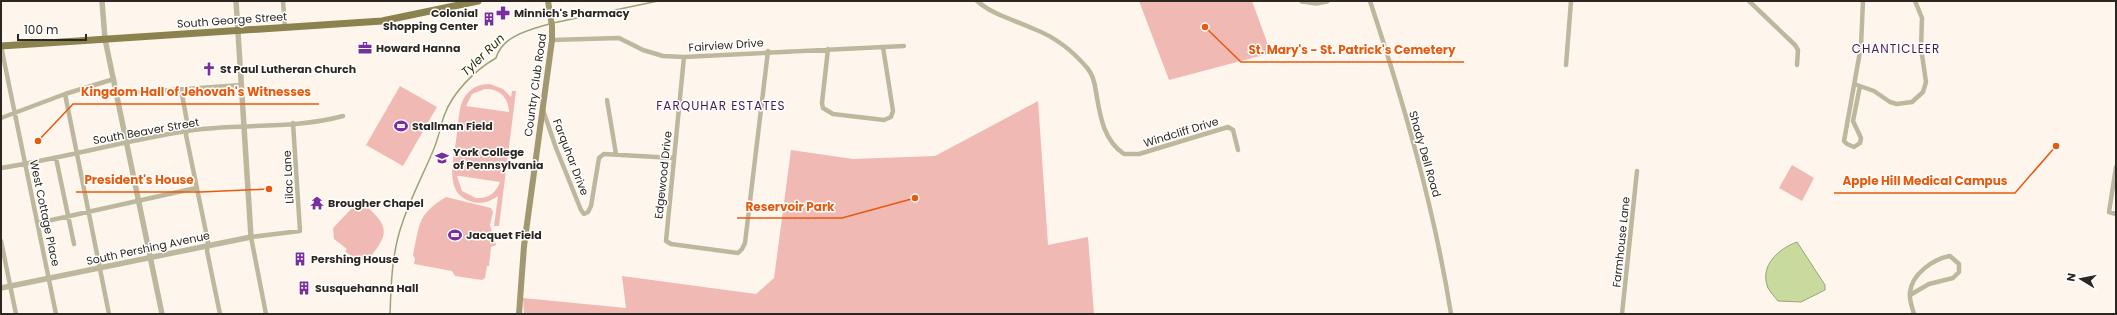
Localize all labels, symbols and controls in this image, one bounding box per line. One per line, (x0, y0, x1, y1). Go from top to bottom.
place label: Colonial Shopping Center (383, 5, 478, 34)
pharmacy icon: Minnich's Pharmacy (495, 5, 511, 21)
place label: Minnich's Pharmacy (514, 5, 630, 21)
street label: South George Street (176, 8, 288, 32)
building icon: Colonial Shopping Center (481, 11, 497, 27)
scale bar (18, 16, 86, 42)
text: 100 m (24, 21, 58, 38)
water label: Tyler Run (457, 30, 508, 80)
street label: Country Club Road (520, 32, 550, 138)
street label: Fairview Drive (688, 34, 764, 56)
callout: St. Mary's - St. Patrick's Cemetery (1241, 38, 1464, 62)
office icon: Howard Hanna (357, 40, 373, 56)
place label: Howard Hanna (376, 40, 460, 56)
district label: CHANTICLEER (1852, 40, 1940, 57)
text: St. Mary's - St. Patrick's Cemetery (1248, 41, 1456, 58)
church icon: St Paul Lutheran Church (201, 61, 217, 77)
place label: St Paul Lutheran Church (220, 61, 356, 77)
callout: Kingdom Hall of Jehovah's Witnesses (73, 80, 319, 104)
text: Kingdom Hall of Jehovah's Witnesses (81, 83, 311, 100)
district label: FARQUHAR ESTATES (656, 97, 786, 114)
street label: Shady Dell Road (1405, 109, 1445, 199)
street label: Windcliff Drive (1141, 113, 1221, 151)
street label: South Beaver Street (92, 114, 200, 148)
street label: Farquhar Drive (549, 116, 593, 198)
sports icon: Stallman Field (393, 118, 409, 134)
place label: Stallman Field (412, 118, 493, 134)
street label: Edgewood Drive (650, 130, 676, 220)
place label: York College of Pennsylvania (453, 144, 544, 173)
street label: Lilac Lane (279, 150, 297, 204)
school or university icon: York College of Pennsylvania (434, 150, 450, 166)
street label: West Cottage Place (26, 158, 64, 268)
callout: President's House (76, 168, 201, 192)
callout: Apple Hill Medical Campus (1834, 169, 2015, 193)
text: President's House (84, 171, 194, 188)
text: Apple Hill Medical Campus (1842, 172, 2008, 189)
callout: Reservoir Park (737, 194, 842, 218)
temple icon: Brougher Chapel (309, 195, 325, 211)
place label: Brougher Chapel (328, 195, 424, 211)
street label: Farmhouse Lane (1608, 196, 1634, 288)
text: Reservoir Park (745, 198, 835, 215)
street label: South Pershing Avenue (85, 227, 211, 269)
sports icon: Jacquet Field (447, 227, 463, 243)
place label: Jacquet Field (466, 227, 542, 243)
building icon: Pershing House (292, 251, 308, 267)
place label: Pershing House (311, 251, 399, 267)
north arrow (2061, 259, 2101, 299)
text: N (2063, 272, 2080, 283)
building icon: Susquehanna Hall (296, 280, 312, 296)
place label: Susquehanna Hall (315, 280, 419, 296)

